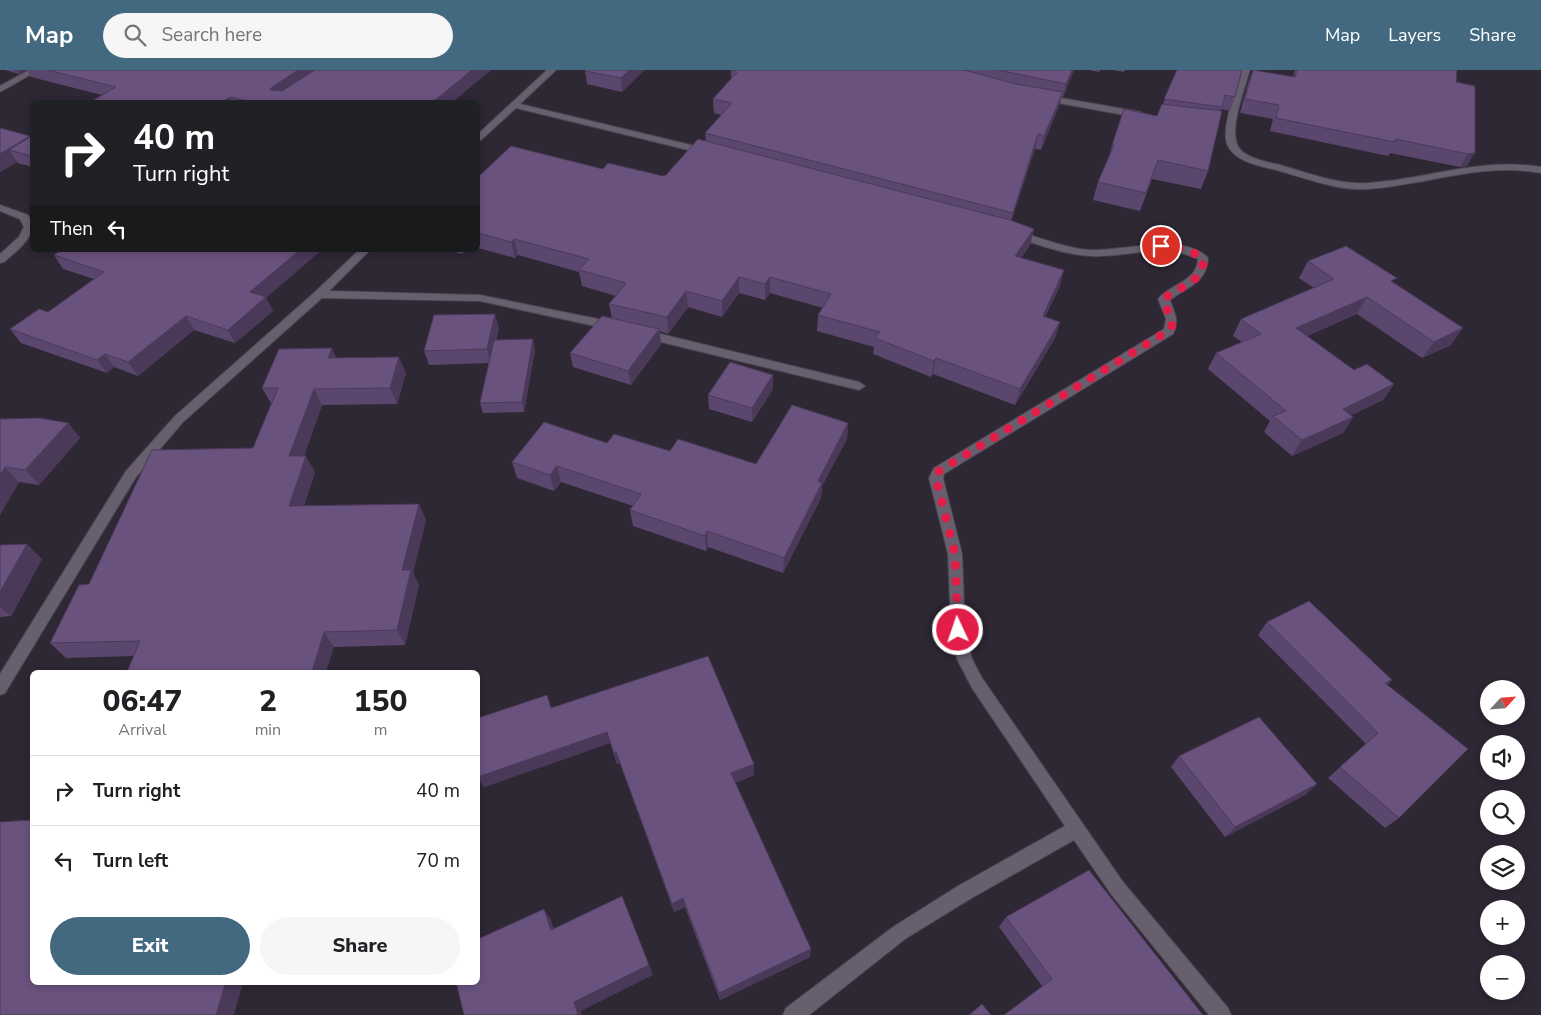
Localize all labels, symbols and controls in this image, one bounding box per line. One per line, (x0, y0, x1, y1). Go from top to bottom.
search box (103, 13, 453, 58)
text: Map (25, 19, 73, 51)
icon: search (121, 21, 149, 49)
text: Search here (161, 22, 262, 48)
text: Map (1325, 23, 1360, 47)
text: Layers (1388, 23, 1441, 47)
text: Share (1469, 23, 1516, 47)
text: 40 m (133, 114, 215, 161)
icon: right (50, 120, 115, 185)
text: Turn right (133, 159, 229, 189)
icon: left (103, 215, 131, 243)
text: Then (50, 216, 93, 242)
pin (1140, 225, 1182, 267)
icon: arrive (1147, 232, 1175, 260)
position arrow (931, 603, 983, 655)
north arrow (1480, 680, 1525, 725)
map controls (1480, 680, 1525, 1000)
text: 06:47 (102, 681, 182, 722)
text: 2 (259, 681, 277, 722)
text: 150 (354, 681, 408, 722)
text: Arrival (118, 719, 166, 741)
text: min (255, 719, 281, 741)
text: m (374, 719, 387, 741)
button: sound (1480, 735, 1525, 780)
icon: right (50, 777, 78, 805)
text: Turn right (93, 778, 180, 804)
text: 40 m (416, 778, 460, 804)
button: search (1480, 790, 1525, 835)
button: layers (1480, 845, 1525, 890)
icon: left (50, 847, 78, 875)
text: Turn left (93, 848, 168, 874)
text: 70 m (416, 848, 460, 874)
button: + (1480, 900, 1525, 945)
button: Exit (50, 917, 250, 975)
button: Share (260, 917, 460, 975)
button: − (1480, 955, 1525, 1000)

